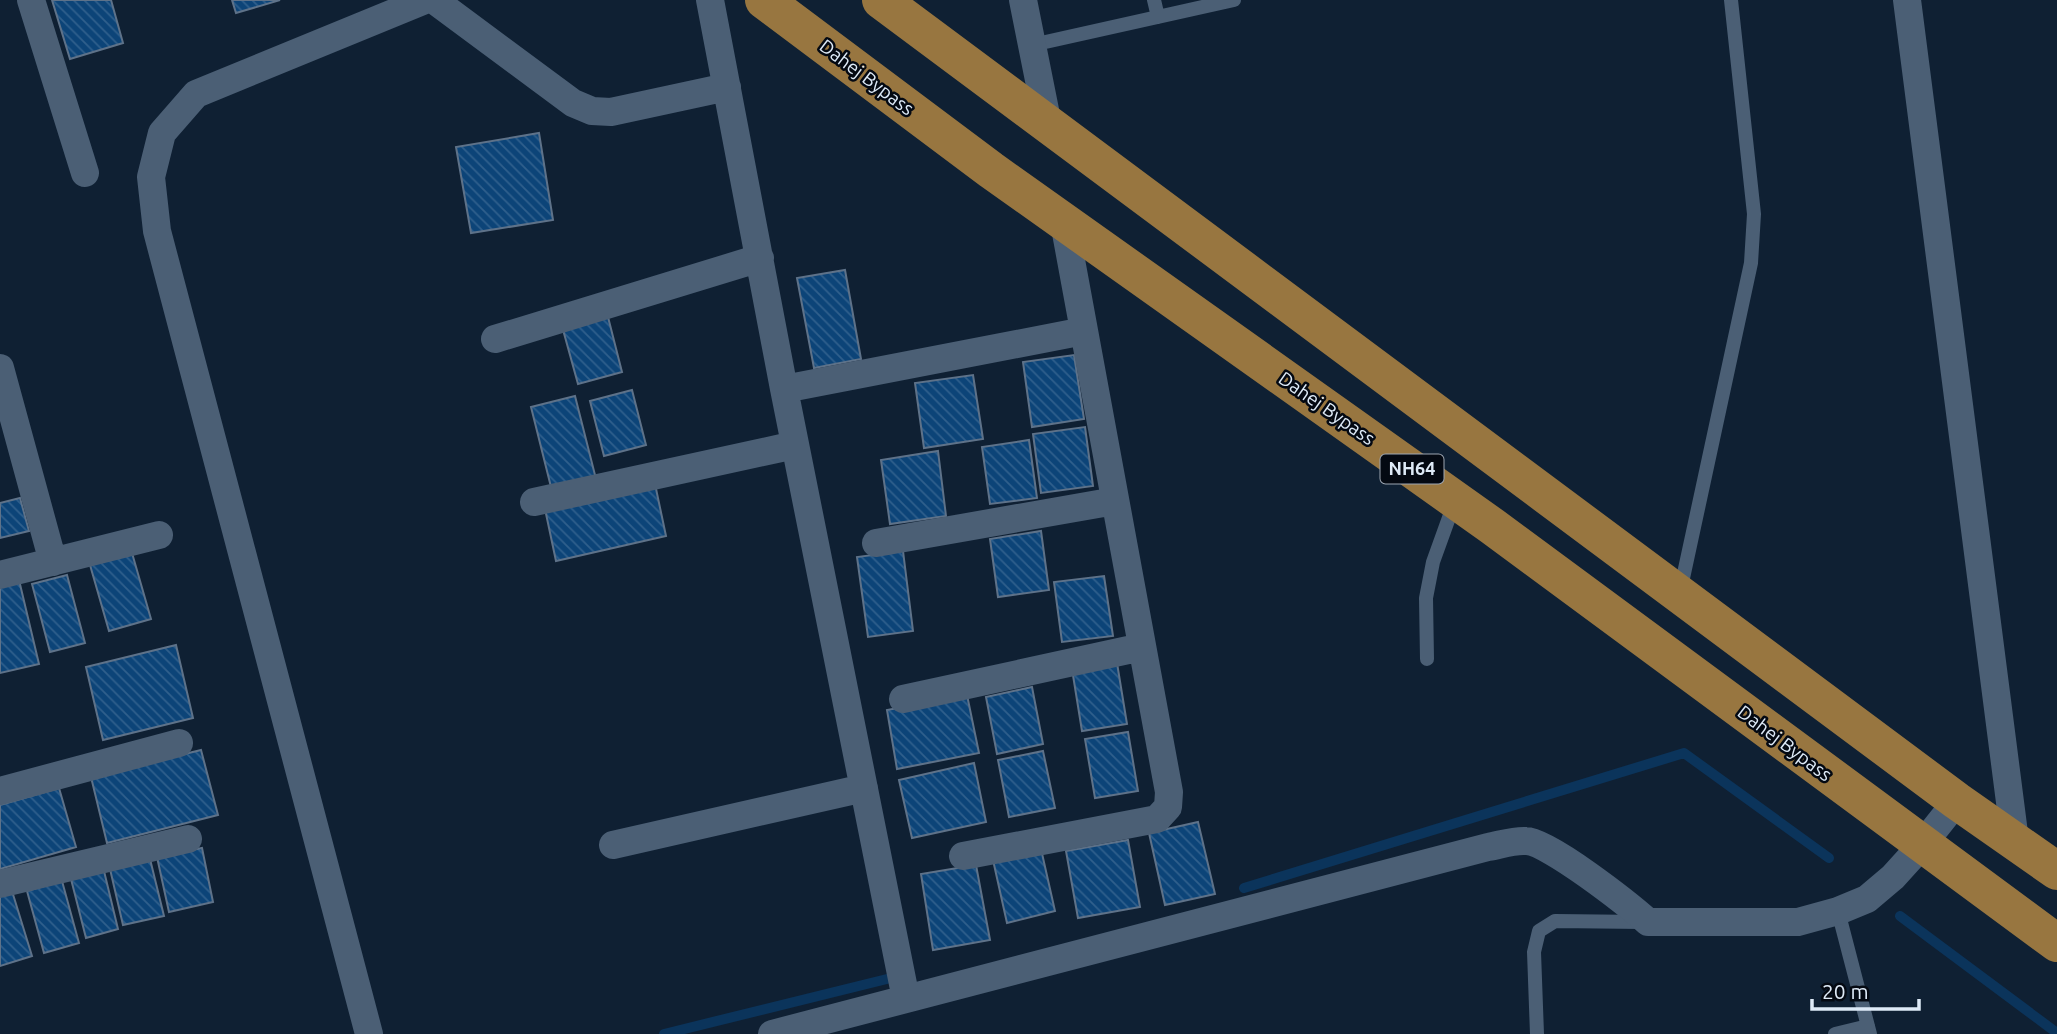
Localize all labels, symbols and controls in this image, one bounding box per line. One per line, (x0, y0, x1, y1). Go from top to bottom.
street label: Dahej Bypass (816, 34, 918, 120)
street label: Dahej Bypass (1275, 367, 1379, 449)
road number: NH64 (1380, 454, 1444, 484)
street label: Dahej Bypass (1734, 700, 1836, 786)
scale bar (1812, 968, 1919, 1012)
text: 20 m (1822, 979, 1869, 1003)

